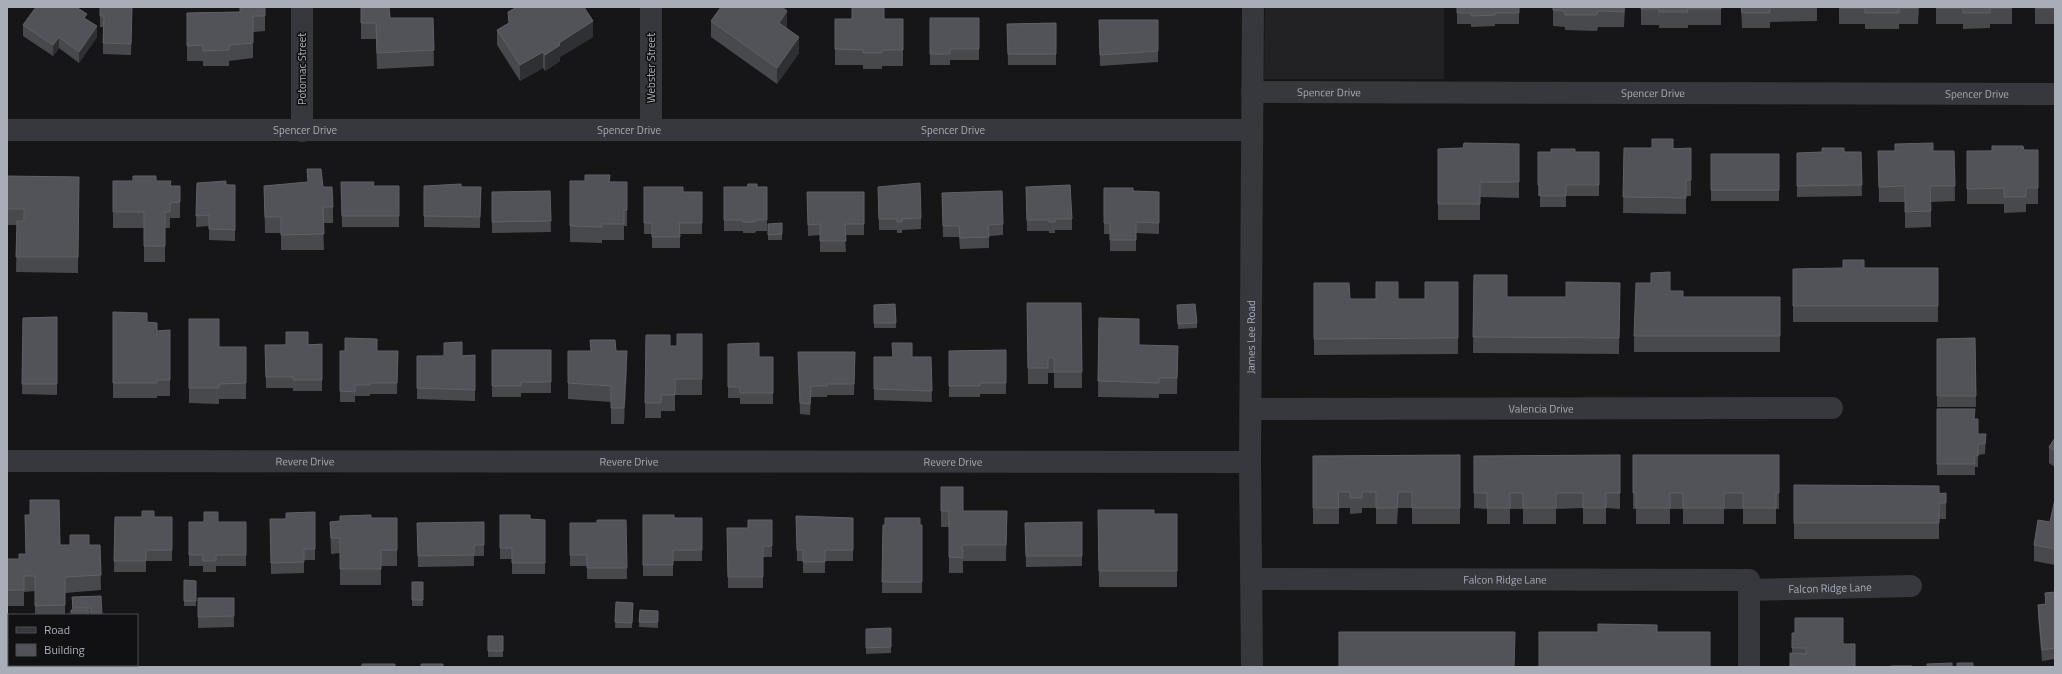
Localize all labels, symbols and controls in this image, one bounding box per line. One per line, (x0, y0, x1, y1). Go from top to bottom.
street label: Potomac Street (294, 33, 310, 105)
street label: Webster Street (643, 33, 659, 103)
street label: Spencer Drive (1297, 84, 1361, 100)
street label: Spencer Drive (1621, 85, 1685, 101)
street label: Spencer Drive (1945, 86, 2009, 102)
street label: Spencer Drive (273, 122, 337, 138)
street label: Spencer Drive (597, 122, 661, 138)
street label: Spencer Drive (921, 122, 985, 138)
street label: James Lee Road (1243, 300, 1259, 374)
street label: Valencia Drive (1509, 400, 1574, 417)
street label: Revere Drive (276, 453, 335, 469)
street label: Revere Drive (600, 453, 659, 470)
street label: Revere Drive (924, 454, 983, 470)
street label: Falcon Ridge Lane (1463, 571, 1547, 588)
street label: Falcon Ridge Lane (1788, 579, 1872, 597)
legend (8, 614, 138, 666)
text: Road (44, 620, 70, 639)
text: Building (44, 640, 85, 659)

